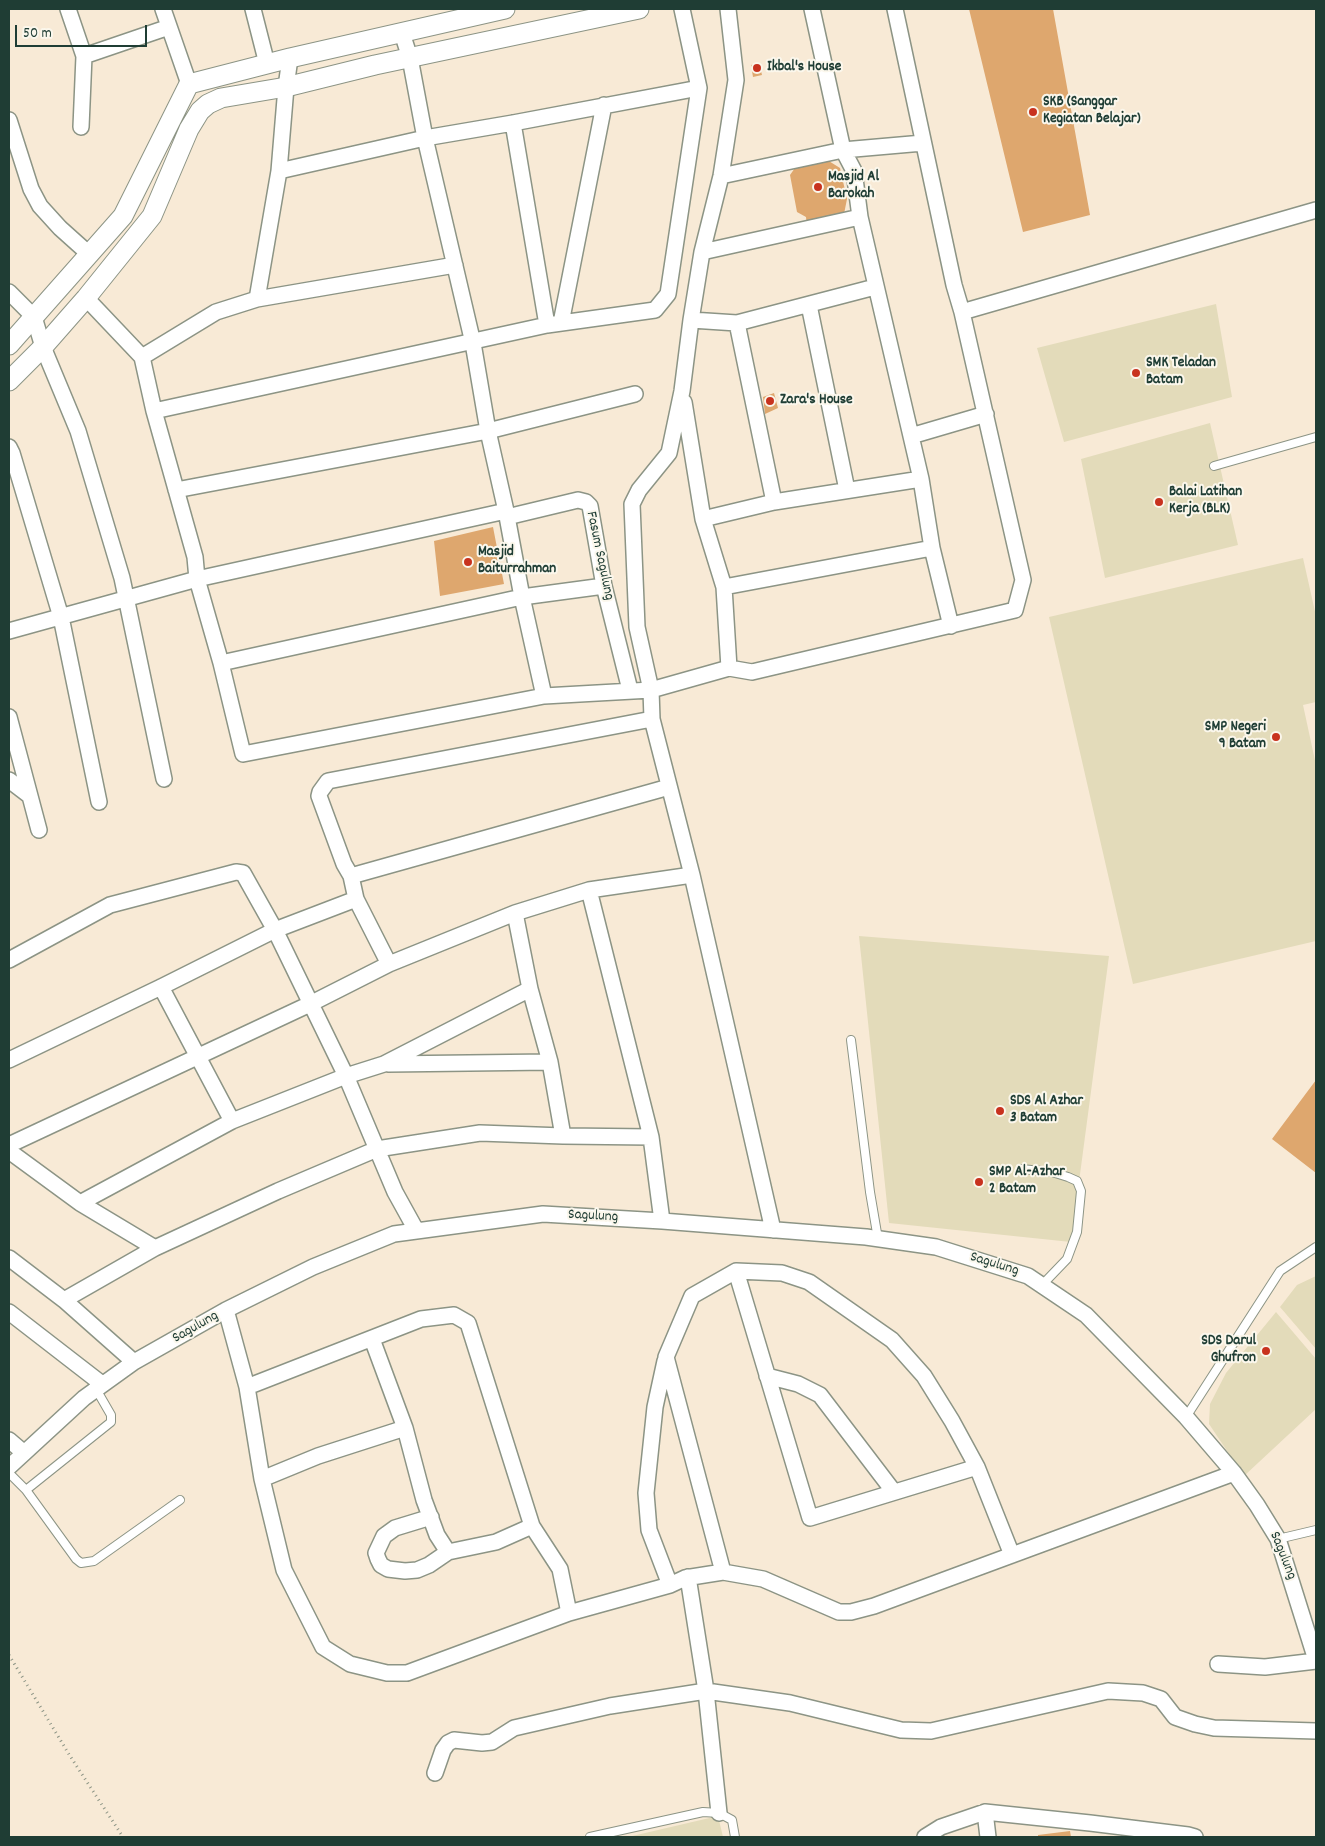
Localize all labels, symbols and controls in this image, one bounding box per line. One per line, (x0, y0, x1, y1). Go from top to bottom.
scale bar (18, 15, 150, 47)
text: 50 m (23, 23, 52, 45)
place label: Ikbal's House (767, 59, 841, 77)
marker: Ikbal's House (751, 62, 763, 74)
place label: SKB (Sanggar Kegiatan Belajar) (1043, 94, 1140, 129)
marker: SKB (Sanggar Kegiatan Belajar) (1027, 106, 1039, 118)
place label: Masjid Al Barokah (828, 169, 879, 204)
marker: Masjid Al Barokah (812, 181, 824, 193)
place label: SMK Teladan Batam (1146, 355, 1216, 390)
marker: SMK Teladan Batam (1130, 367, 1142, 379)
place label: Zara's House (780, 392, 853, 410)
marker: Zara's House (764, 395, 776, 407)
place label: Balai Latihan Kerja (BLK) (1169, 484, 1242, 519)
marker: Balai Latihan Kerja (BLK) (1153, 496, 1165, 508)
street label: Fasum Sagulung (581, 510, 617, 602)
place label: Masjid Baiturrahman (478, 544, 556, 579)
marker: Masjid Baiturrahman (462, 556, 474, 568)
place label: SMP Negeri 9 Batam (1205, 719, 1266, 754)
marker: SMP Negeri 9 Batam (1270, 731, 1282, 743)
place label: SDS Al Azhar 3 Batam (1010, 1093, 1083, 1128)
marker: SDS Al Azhar 3 Batam (994, 1105, 1006, 1117)
place label: SMP Al-Azhar 2 Batam (989, 1164, 1065, 1199)
marker: SMP Al-Azhar 2 Batam (973, 1176, 985, 1188)
street label: Sagulung (567, 1207, 619, 1227)
street label: Sagulung (967, 1249, 1021, 1281)
street label: Sagulung (170, 1308, 222, 1348)
place label: SDS Darul Ghufron (1201, 1333, 1256, 1368)
marker: SDS Darul Ghufron (1260, 1345, 1272, 1357)
street label: Sagulung (1264, 1529, 1300, 1583)

